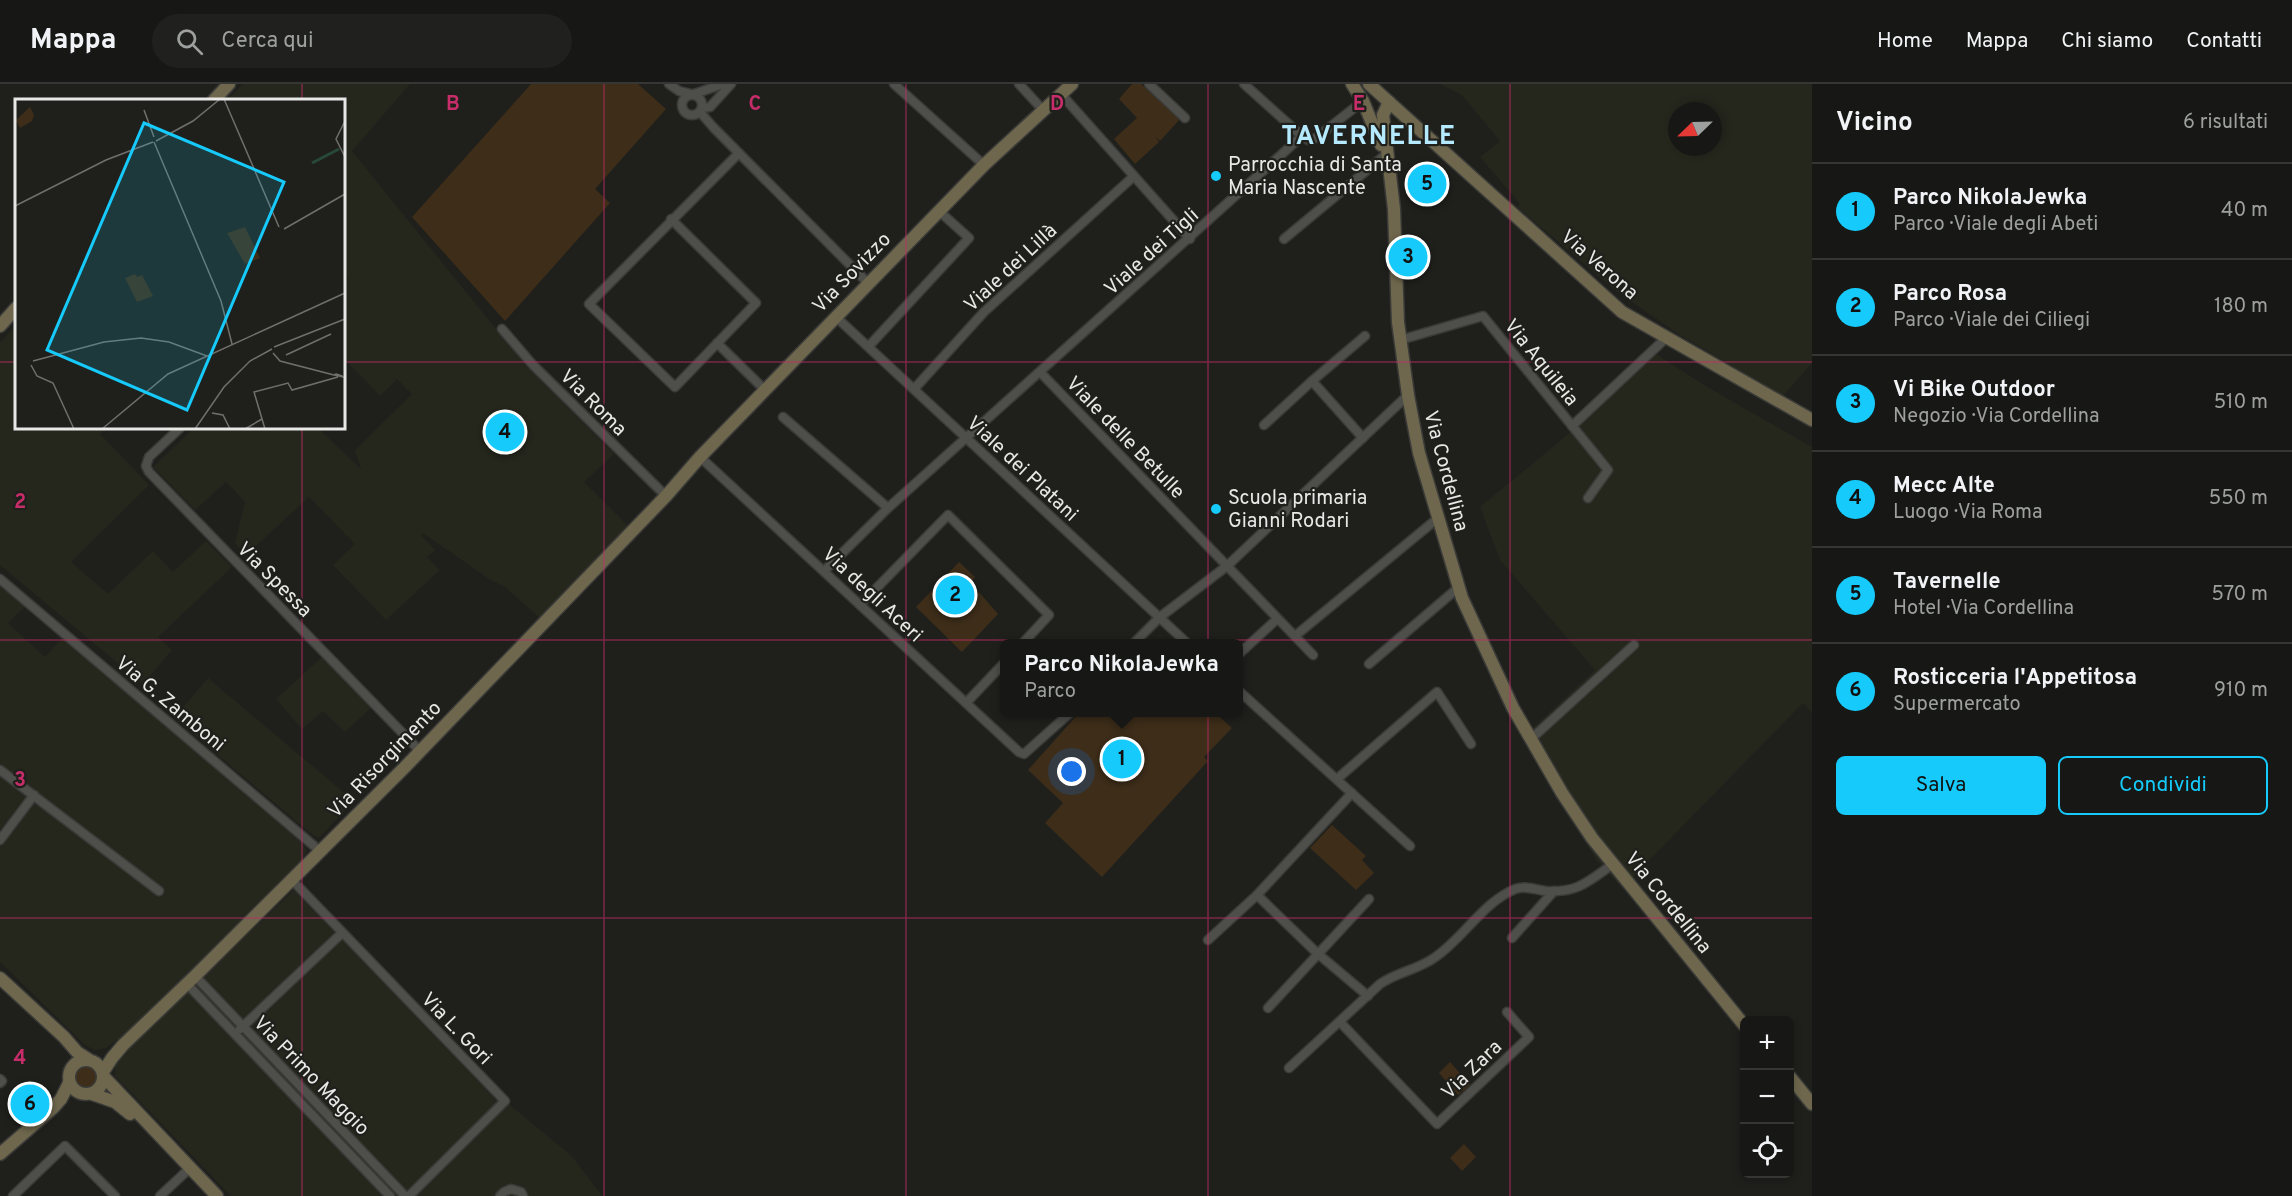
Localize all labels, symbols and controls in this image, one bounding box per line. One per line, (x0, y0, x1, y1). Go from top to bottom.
search box (152, 14, 572, 68)
text: Mappa (30, 23, 116, 59)
icon: search (173, 25, 206, 58)
text: Cerca qui (221, 28, 314, 55)
text: Home (1877, 28, 1933, 55)
text: Mappa (1966, 28, 2028, 55)
text: Chi siamo (2061, 28, 2153, 55)
text: Contatti (2186, 28, 2262, 55)
text: B (446, 92, 460, 118)
text: C (749, 92, 761, 118)
text: D (1050, 92, 1064, 118)
text: E (1353, 92, 1365, 118)
inset map (15, 99, 345, 429)
north arrow (1668, 102, 1722, 156)
text: Vicino (1836, 107, 1913, 140)
text: 6 risultati (2183, 110, 2268, 136)
district label: TAVERNELLE (1281, 121, 1457, 154)
place label: Parrocchia di Santa Maria Nascente (1228, 153, 1402, 202)
pin: 5 (1408, 162, 1446, 206)
marker: Parrocchia di Santa Maria Nascente (1209, 169, 1223, 183)
text: Parco NikolaJewka (1893, 185, 2087, 212)
text: 1 (1852, 198, 1860, 224)
text: 40 m (2221, 198, 2268, 224)
street label: Viale dei Tigli (1100, 203, 1205, 302)
text: Parco · Viale degli Abeti (1893, 212, 2098, 238)
street label: Viale dei Lillà (959, 219, 1064, 318)
street label: Via Verona (1554, 225, 1643, 306)
street label: Via Sovizzo (807, 227, 897, 319)
pin: 3 (1388, 234, 1428, 279)
text: Parco Rosa (1893, 281, 2007, 308)
text: 2 (1849, 294, 1862, 320)
text: 180 m (2214, 294, 2268, 320)
text: Parco · Viale dei Ciliegi (1893, 308, 2090, 334)
street label: Via Aquileia (1497, 314, 1584, 412)
street label: Via Roma (553, 364, 632, 443)
street label: Viale delle Betulle (1059, 372, 1190, 505)
text: Vi Bike Outdoor (1893, 377, 2055, 404)
text: 3 (1850, 390, 1862, 416)
text: 510 m (2214, 390, 2268, 416)
text: Negozio · Via Cordellina (1893, 404, 2100, 430)
street label: Via Cordellina (1416, 408, 1474, 535)
pin: 4 (486, 410, 524, 454)
street label: Viale dei Platani (960, 411, 1083, 528)
text: Mecc Alte (1893, 473, 1995, 500)
place label: Scuola primaria Gianni Rodari (1228, 486, 1367, 535)
text: 4 (1849, 486, 1862, 512)
text: 550 m (2209, 486, 2268, 512)
text: 2 (14, 490, 26, 516)
text: Luogo · Via Roma (1893, 500, 2043, 526)
marker: Scuola primaria Gianni Rodari (1209, 502, 1223, 516)
street label: Via Spessa (230, 537, 317, 624)
street label: Via degli Aceri (816, 542, 927, 649)
text: Tavernelle (1893, 569, 2001, 596)
pin: 2 (936, 572, 974, 618)
text: 5 (1849, 582, 1862, 608)
text: 570 m (2211, 582, 2268, 608)
text: Hotel · Via Cordellina (1893, 596, 2074, 622)
popup (1000, 639, 1243, 717)
street label: Via G. Zamboni (109, 651, 230, 758)
text: Parco NikolaJewka (1024, 652, 1219, 679)
text: Rosticceria l'Appetitosa (1893, 665, 2137, 692)
text: 6 (1849, 678, 1862, 704)
text: 910 m (2214, 678, 2268, 704)
text: Parco (1024, 679, 1076, 705)
text: Supermercato (1893, 692, 2021, 718)
street label: Via Risorgimento (323, 696, 448, 825)
pin: 1 (1102, 736, 1142, 782)
button: Salva (1836, 756, 2046, 815)
button: Condividi (2058, 756, 2268, 815)
your location (1057, 757, 1086, 786)
text: 3 (14, 768, 26, 794)
street label: Via Cordellina (1618, 847, 1717, 960)
street label: Via L. Gori (414, 987, 497, 1071)
street label: Via Primo Maggio (247, 1011, 374, 1142)
map controls (1740, 1016, 1794, 1178)
button: + (1740, 1016, 1794, 1070)
street label: Via Zara (1436, 1035, 1508, 1106)
text: 4 (14, 1046, 26, 1072)
button: − (1740, 1070, 1794, 1124)
pin: 6 (10, 1082, 50, 1126)
button: locate (1740, 1124, 1794, 1178)

